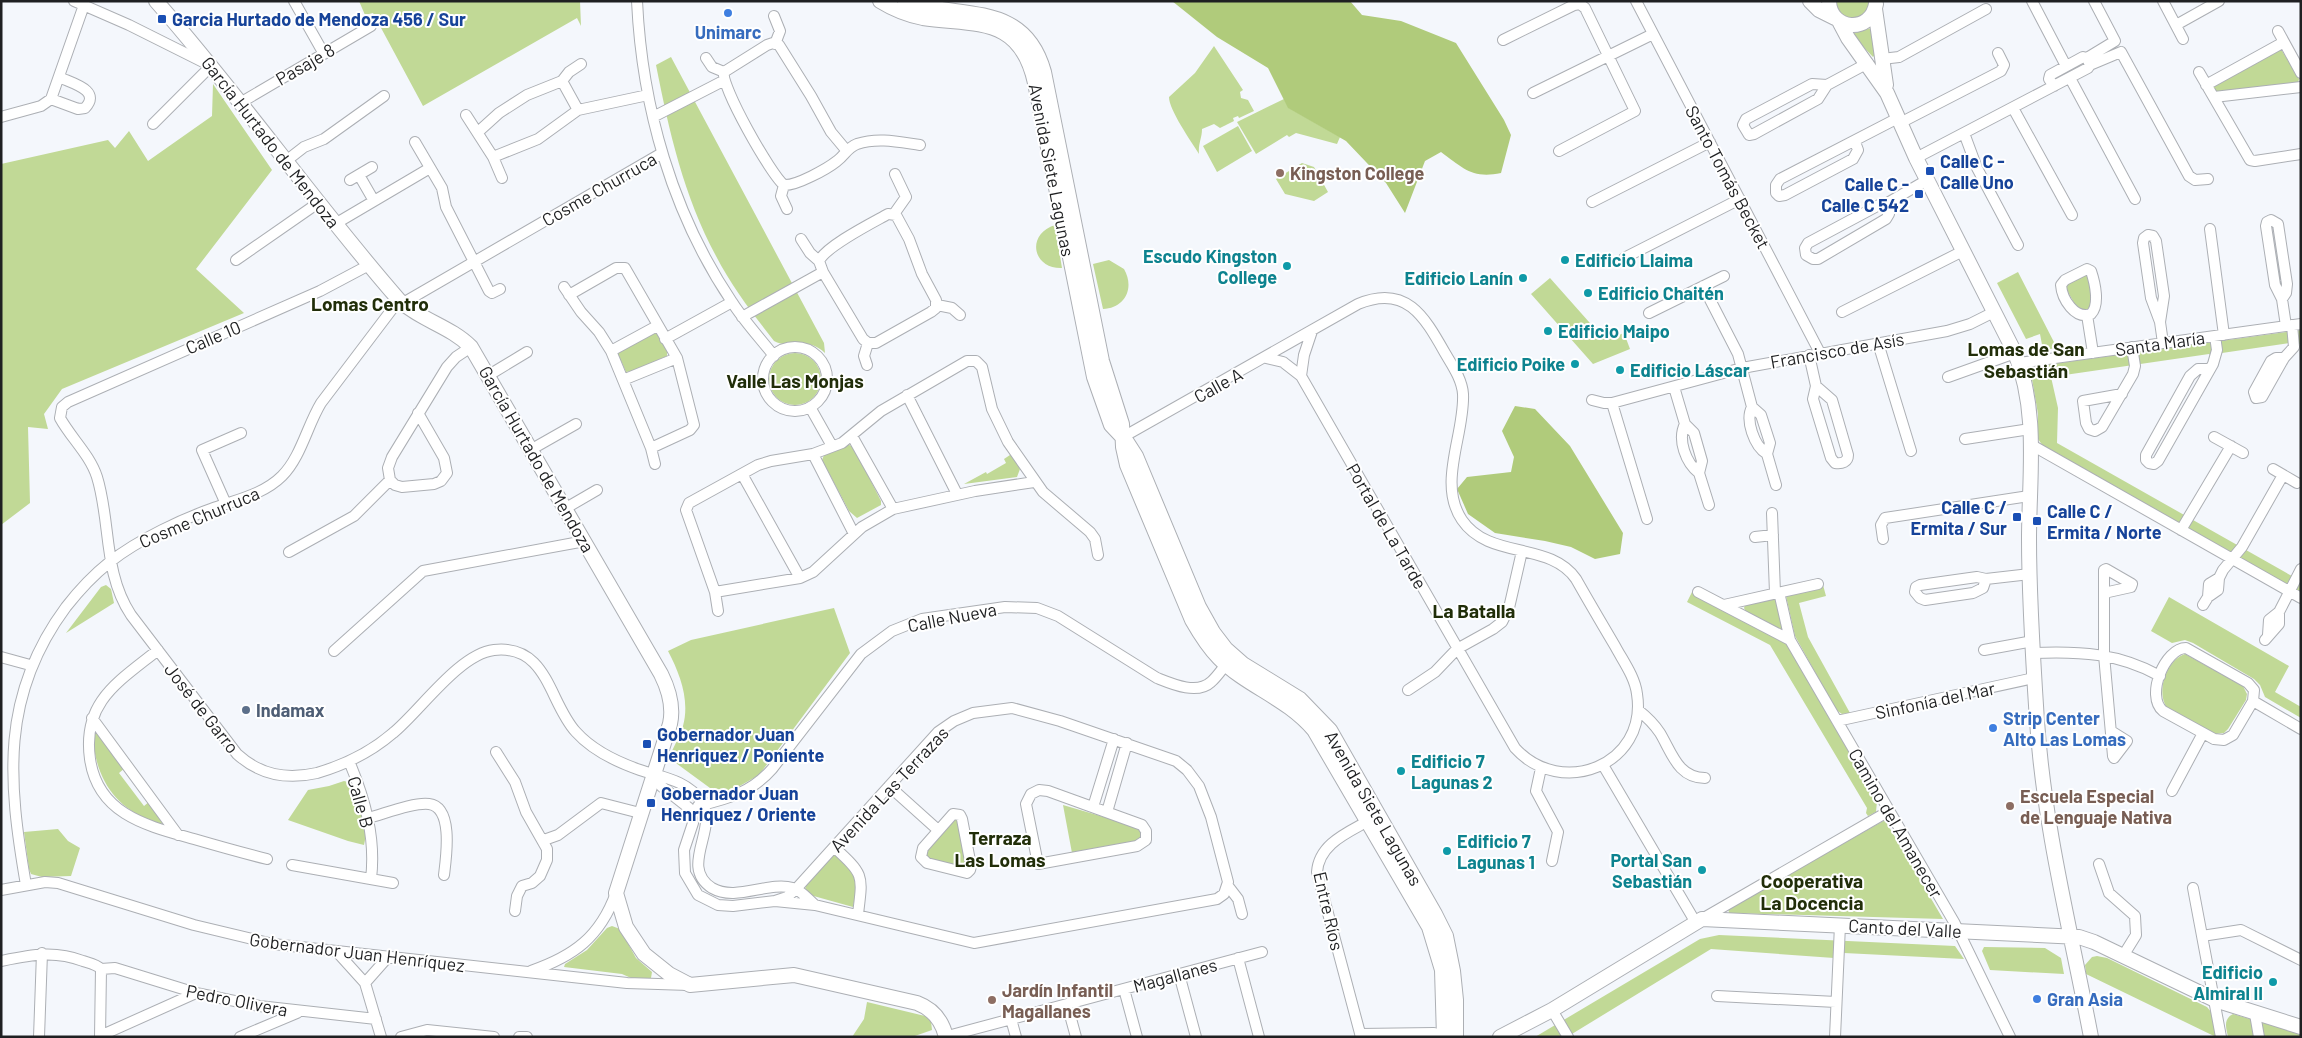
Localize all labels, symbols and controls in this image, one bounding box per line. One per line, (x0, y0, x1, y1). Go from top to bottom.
marker: Unimarc (722, 7, 734, 19)
place label: Garcia Hurtado de Mendoza 456 / Sur (172, 8, 466, 30)
marker: Garcia Hurtado de Mendoza 456 / Sur (156, 13, 168, 25)
place label: Unimarc (695, 21, 762, 43)
street label: Pasaje 8 (272, 38, 338, 90)
street label: García Hurtado de Mendoza (197, 52, 345, 232)
street label: Avenida Siete Lagunas (1024, 82, 1080, 258)
street label: Santo Tomás Becket (1681, 102, 1775, 252)
street label: Cosme Churruca (538, 147, 660, 231)
place label: Calle C - Calle Uno (1940, 150, 2014, 193)
place label: Kingston College (1290, 162, 1424, 184)
marker: Calle C - Calle Uno (1924, 165, 1936, 177)
marker: Kingston College (1274, 167, 1286, 179)
place label: Calle C - Calle C 542 (1821, 173, 1909, 216)
marker: Calle C - Calle C 542 (1913, 188, 1925, 200)
place label: Escudo Kingston College (1143, 245, 1277, 288)
place label: Edificio Llaima (1575, 249, 1693, 271)
marker: Edificio Llaima (1559, 254, 1571, 266)
marker: Escudo Kingston College (1281, 260, 1293, 272)
place label: Edificio Lanín (1405, 267, 1513, 289)
marker: Edificio Lanín (1517, 272, 1529, 284)
place label: Edificio Chaitén (1598, 282, 1724, 304)
marker: Edificio Chaitén (1582, 287, 1594, 299)
district label: Lomas Centro (311, 292, 429, 315)
street label: Calle 10 (182, 316, 244, 358)
place label: Edificio Maipo (1558, 320, 1670, 342)
marker: Edificio Maipo (1542, 325, 1554, 337)
street label: Santa María (2114, 326, 2206, 360)
street label: Francisco de Asís (1768, 327, 1906, 373)
district label: Lomas de San Sebastián (1967, 337, 2085, 382)
place label: Edificio Poike (1457, 353, 1565, 375)
marker: Edificio Poike (1569, 358, 1581, 370)
place label: Edificio Láscar (1630, 359, 1750, 381)
street label: García Hurtado de Mendoza (475, 362, 599, 556)
street label: Calle A (1190, 363, 1246, 407)
marker: Edificio Láscar (1614, 364, 1626, 376)
district label: Valle Las Monjas (726, 369, 864, 392)
street label: Portal de La Tarde (1342, 459, 1432, 593)
street label: Cosme Churruca (135, 482, 263, 552)
place label: Calle C / Ermita / Sur (1911, 496, 2007, 539)
place label: Calle C / Ermita / Norte (2047, 500, 2162, 543)
marker: Calle C / Ermita / Sur (2011, 511, 2023, 523)
marker: Calle C / Ermita / Norte (2031, 515, 2043, 527)
street label: Calle Nueva (906, 598, 998, 636)
district label: La Batalla (1433, 599, 1515, 622)
street label: José de Garro (160, 659, 244, 757)
street label: Sinfonía del Mar (1873, 676, 1998, 723)
place label: Indamax (256, 699, 325, 721)
marker: Indamax (240, 704, 252, 716)
place label: Strip Center Alto Las Lomas (2003, 707, 2126, 750)
street label: Avenida Las Terrazas (825, 722, 953, 856)
marker: Strip Center Alto Las Lomas (1987, 722, 1999, 734)
place label: Gobernador Juan Henriquez / Poniente (657, 723, 824, 766)
street label: Avenida Siete Lagunas (1321, 727, 1427, 889)
marker: Gobernador Juan Henriquez / Poniente (641, 738, 653, 750)
street label: Camino del Amanecer (1844, 744, 1948, 902)
place label: Edificio 7 Lagunas 2 (1411, 750, 1493, 793)
marker: Edificio 7 Lagunas 2 (1395, 765, 1407, 777)
street label: Calle B (343, 774, 379, 830)
place label: Gobernador Juan Henriquez / Oriente (661, 782, 816, 825)
place label: Escuela Especial de Lenguaje Nativa (2020, 785, 2172, 828)
marker: Gobernador Juan Henriquez / Oriente (645, 797, 657, 809)
marker: Escuela Especial de Lenguaje Nativa (2004, 800, 2016, 812)
district label: Terraza Las Lomas (954, 826, 1046, 871)
place label: Edificio 7 Lagunas 1 (1457, 830, 1535, 873)
marker: Edificio 7 Lagunas 1 (1441, 845, 1453, 857)
place label: Portal San Sebastián (1610, 849, 1692, 892)
marker: Portal San Sebastián (1696, 864, 1708, 876)
street label: Entre Ríos (1309, 869, 1349, 953)
district label: Cooperativa La Docencia (1761, 869, 1863, 914)
street label: Canto del Valle (1848, 914, 1962, 942)
street label: Gobernador Juan Henríquez (248, 928, 466, 976)
street label: Magallanes (1131, 953, 1219, 997)
place label: Edificio Almiral II (2193, 961, 2263, 1004)
marker: Edificio Almiral II (2267, 976, 2279, 988)
street label: Pedro Olivera (184, 979, 290, 1021)
place label: Jardín Infantil Magallanes (1002, 979, 1113, 1022)
place label: Gran Asia (2047, 988, 2123, 1010)
marker: Gran Asia (2031, 993, 2043, 1005)
marker: Jardín Infantil Magallanes (986, 994, 998, 1006)

